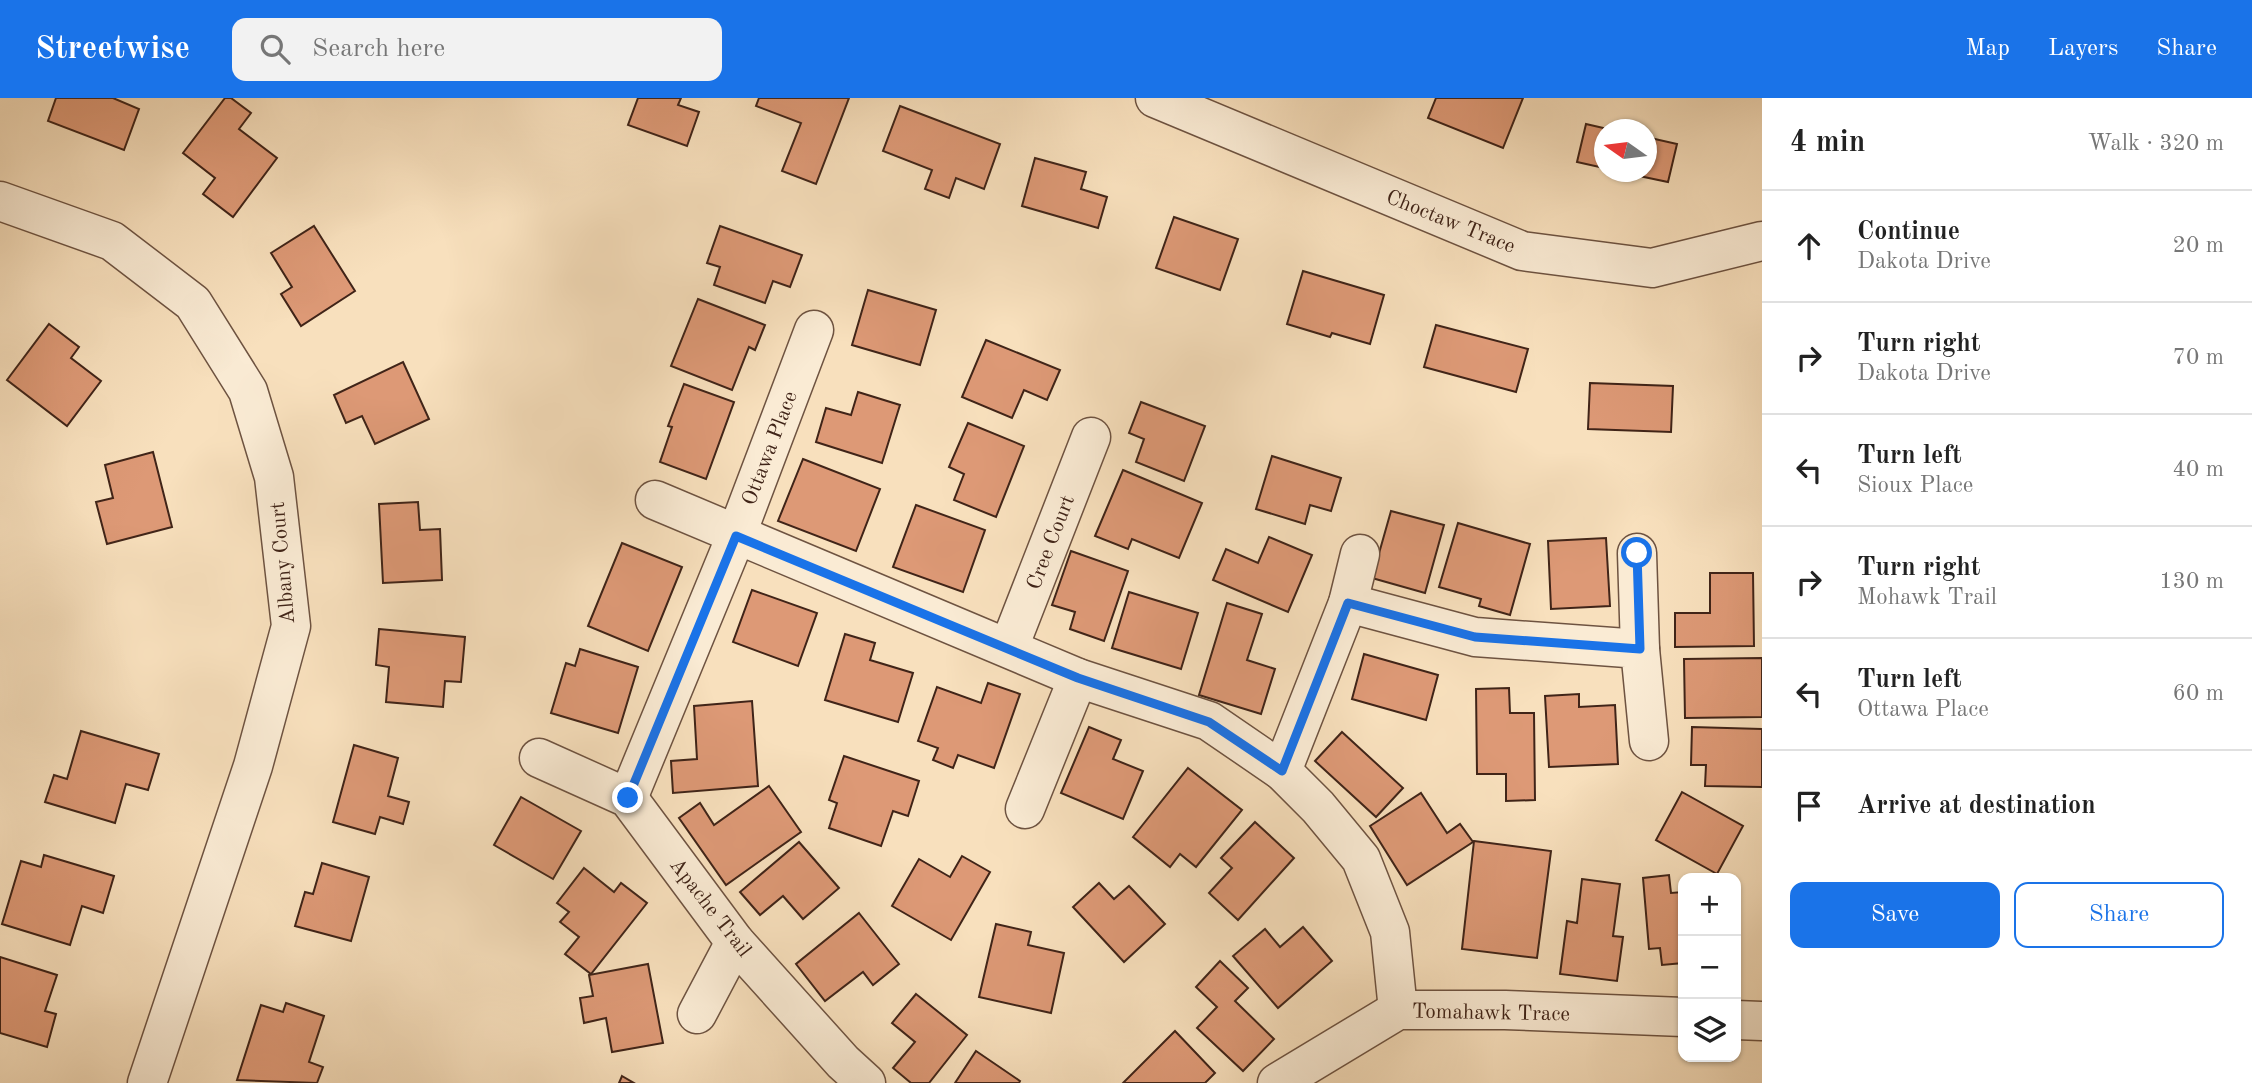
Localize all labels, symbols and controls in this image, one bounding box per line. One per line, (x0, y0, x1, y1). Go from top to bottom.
search box (232, 18, 722, 81)
icon: search (256, 30, 294, 68)
text: Streetwise (35, 33, 190, 66)
text: Search here (312, 36, 445, 62)
text: Map (1966, 37, 2010, 61)
text: Layers (2048, 37, 2118, 61)
text: Share (2156, 37, 2217, 61)
north arrow (1594, 119, 1657, 182)
text: 4 min (1790, 128, 1865, 158)
text: Walk · 320 m (2088, 132, 2224, 155)
street label: Choctaw Trace (1383, 187, 1518, 258)
text: Continue (1857, 219, 1960, 245)
icon: ahead (1790, 227, 1828, 265)
text: 20 m (2173, 234, 2224, 257)
text: Dakota Drive (1857, 250, 1991, 273)
text: Turn right (1857, 331, 1980, 357)
icon: right (1790, 339, 1828, 377)
text: 70 m (2173, 346, 2224, 369)
text: Dakota Drive (1857, 362, 1991, 385)
street label: Ottawa Place (739, 389, 802, 508)
text: Turn left (1857, 443, 1962, 469)
icon: left (1790, 451, 1828, 489)
text: 40 m (2173, 458, 2224, 481)
text: Sioux Place (1857, 474, 1973, 497)
street label: Cree Court (1024, 492, 1079, 593)
street label: Albany Court (268, 501, 299, 625)
route start (1621, 537, 1652, 568)
text: Turn right (1857, 555, 1980, 581)
icon: right (1790, 563, 1828, 601)
text: 130 m (2159, 570, 2224, 593)
text: Mohawk Trail (1857, 586, 1997, 609)
text: Turn left (1857, 667, 1962, 693)
icon: left (1790, 675, 1828, 713)
text: 60 m (2173, 682, 2224, 705)
text: Ottawa Place (1857, 698, 1989, 721)
route end (612, 782, 643, 813)
icon: arrive (1790, 787, 1828, 825)
text: Arrive at destination (1857, 793, 2096, 819)
street label: Apache Trail (665, 855, 755, 961)
map controls (1678, 873, 1741, 1062)
button: + (1678, 873, 1741, 936)
button: Save (1790, 882, 2000, 948)
button: Share (2014, 882, 2224, 948)
button: − (1678, 936, 1741, 999)
button: layers (1678, 999, 1741, 1062)
street label: Tomahawk Trace (1412, 1002, 1570, 1025)

